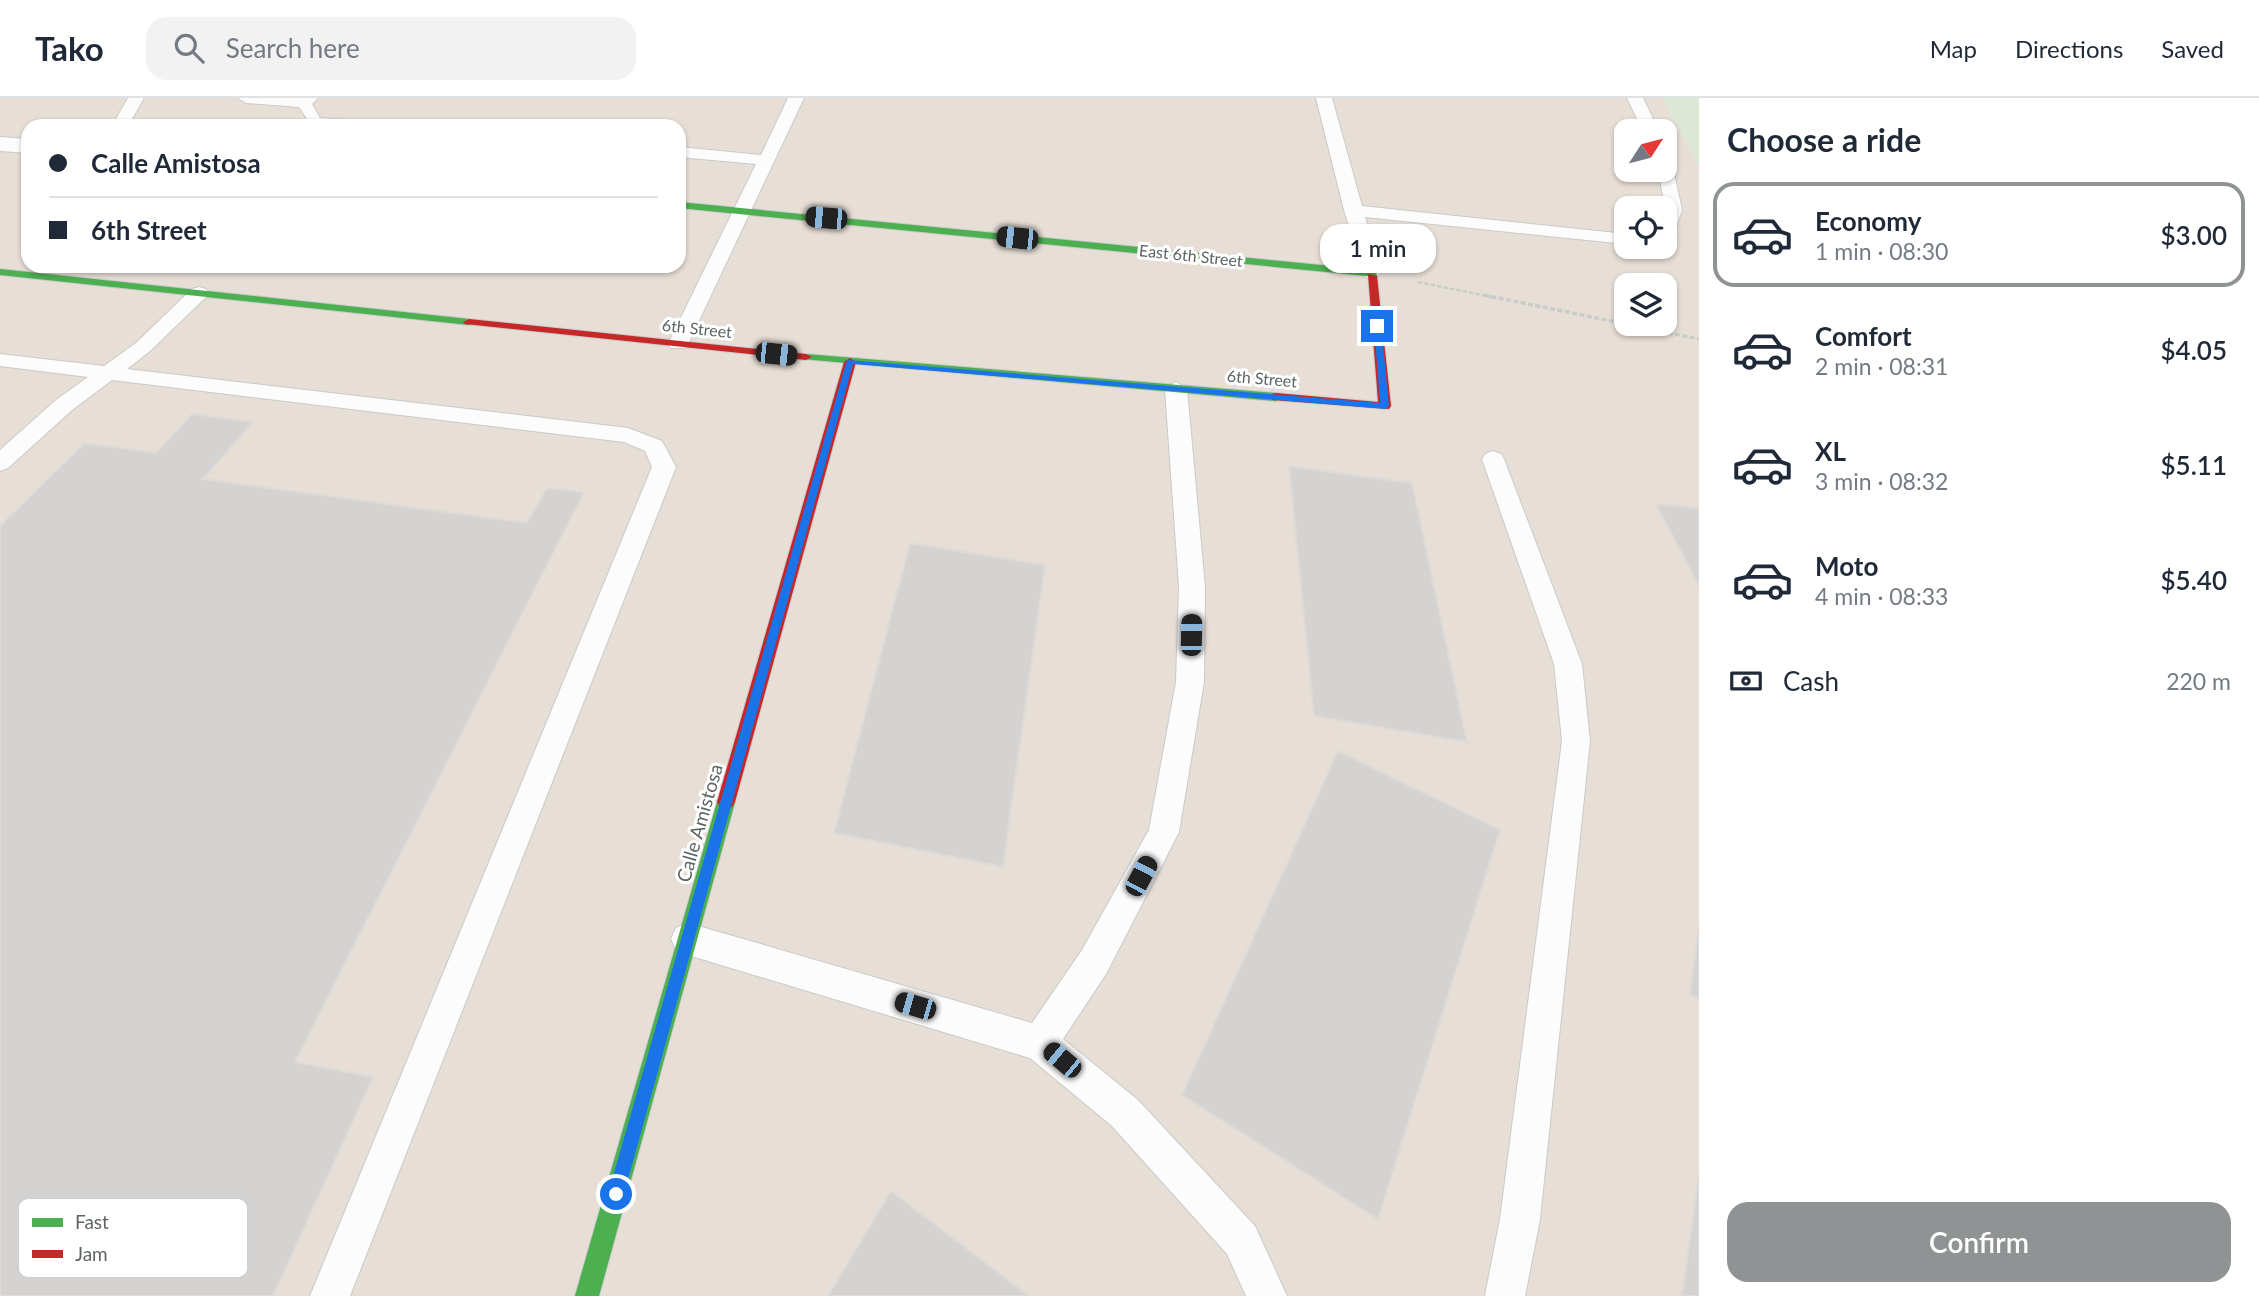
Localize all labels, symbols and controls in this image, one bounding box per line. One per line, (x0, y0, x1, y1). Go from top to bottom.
search box (146, 17, 636, 80)
text: Tako (35, 28, 104, 68)
icon: search (170, 29, 208, 67)
text: Search here (226, 32, 360, 64)
text: Map (1930, 34, 1977, 63)
text: Directions (2015, 34, 2123, 63)
text: Saved (2161, 34, 2224, 63)
north arrow (1614, 119, 1676, 182)
map controls (1614, 119, 1677, 336)
text: Choose a ride (1727, 120, 1921, 159)
text: Calle Amistosa (91, 147, 261, 179)
button: locate (1614, 196, 1677, 259)
icon: car (1731, 203, 1794, 266)
text: Economy (1815, 205, 1921, 237)
car (805, 206, 848, 230)
text: 6th Street (91, 214, 207, 246)
text: $3.00 (2161, 219, 2227, 251)
callout: 1 min (1319, 224, 1435, 274)
car (996, 225, 1039, 251)
text: 1 min (1350, 234, 1406, 262)
text: 1 min · 08:30 (1815, 237, 1948, 265)
street label: East 6th Street (1138, 240, 1244, 270)
button: layers (1614, 273, 1677, 336)
route end (1361, 310, 1393, 342)
street label: 6th Street (661, 315, 733, 341)
icon: car (1731, 318, 1794, 381)
text: Comfort (1815, 320, 1912, 352)
text: $4.05 (2161, 334, 2227, 366)
car (755, 341, 798, 367)
text: 2 min · 08:31 (1815, 352, 1948, 380)
street label: 6th Street (1226, 365, 1298, 391)
icon: car (1731, 433, 1794, 496)
text: XL (1815, 435, 1846, 467)
text: $5.11 (2161, 449, 2227, 481)
text: 3 min · 08:32 (1815, 467, 1948, 495)
icon: car (1731, 548, 1794, 611)
text: Moto (1815, 550, 1878, 582)
text: $5.40 (2161, 564, 2227, 596)
text: 4 min · 08:33 (1815, 582, 1948, 610)
car (1181, 614, 1202, 656)
icon: cash (1727, 662, 1765, 700)
text: Cash (1783, 665, 1839, 697)
text: 220 m (2166, 667, 2231, 695)
street label: Calle Amistosa (671, 761, 727, 885)
car (1122, 853, 1161, 899)
car (892, 990, 939, 1022)
car (1040, 1038, 1085, 1082)
route start (600, 1178, 632, 1210)
legend (18, 1198, 248, 1278)
button: Confirm (1727, 1202, 2231, 1282)
text: Fast (75, 1210, 109, 1233)
text: Jam (75, 1242, 108, 1265)

